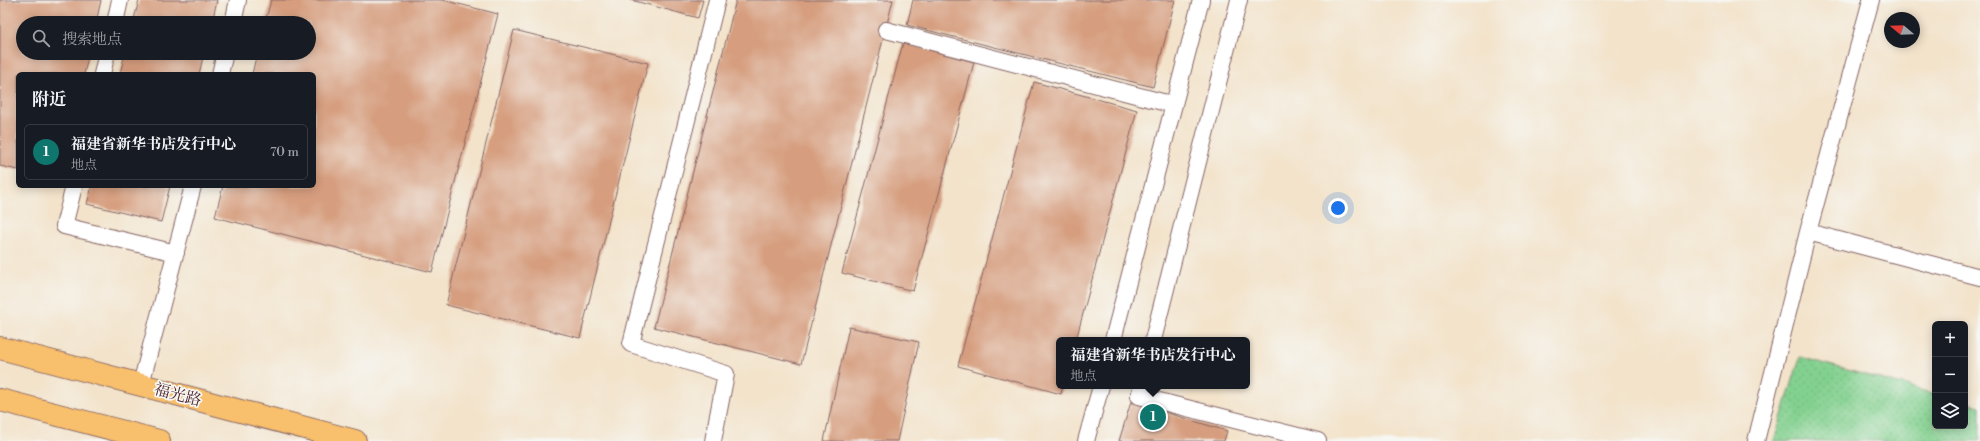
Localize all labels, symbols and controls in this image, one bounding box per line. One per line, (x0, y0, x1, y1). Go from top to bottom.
north arrow (1884, 12, 1920, 48)
search box (16, 16, 316, 60)
icon: search (30, 27, 52, 49)
text: 搜索地点 (62, 30, 122, 49)
text: 附近 (32, 89, 66, 111)
text: 福建省新华书店发行中心 (71, 135, 236, 154)
text: 1 (43, 144, 49, 160)
text: 70 m (270, 144, 299, 160)
text: 地点 (71, 157, 97, 173)
your location (1328, 198, 1348, 218)
map controls (1932, 321, 1968, 429)
button: + (1932, 321, 1968, 357)
popup (1056, 337, 1250, 389)
text: 福建省新华书店发行中心 (1070, 346, 1236, 365)
button: − (1932, 357, 1968, 393)
text: 地点 (1070, 368, 1097, 384)
street label: 福光路 (152, 379, 204, 411)
button: layers (1932, 393, 1968, 429)
pin: 1 (1140, 402, 1166, 432)

